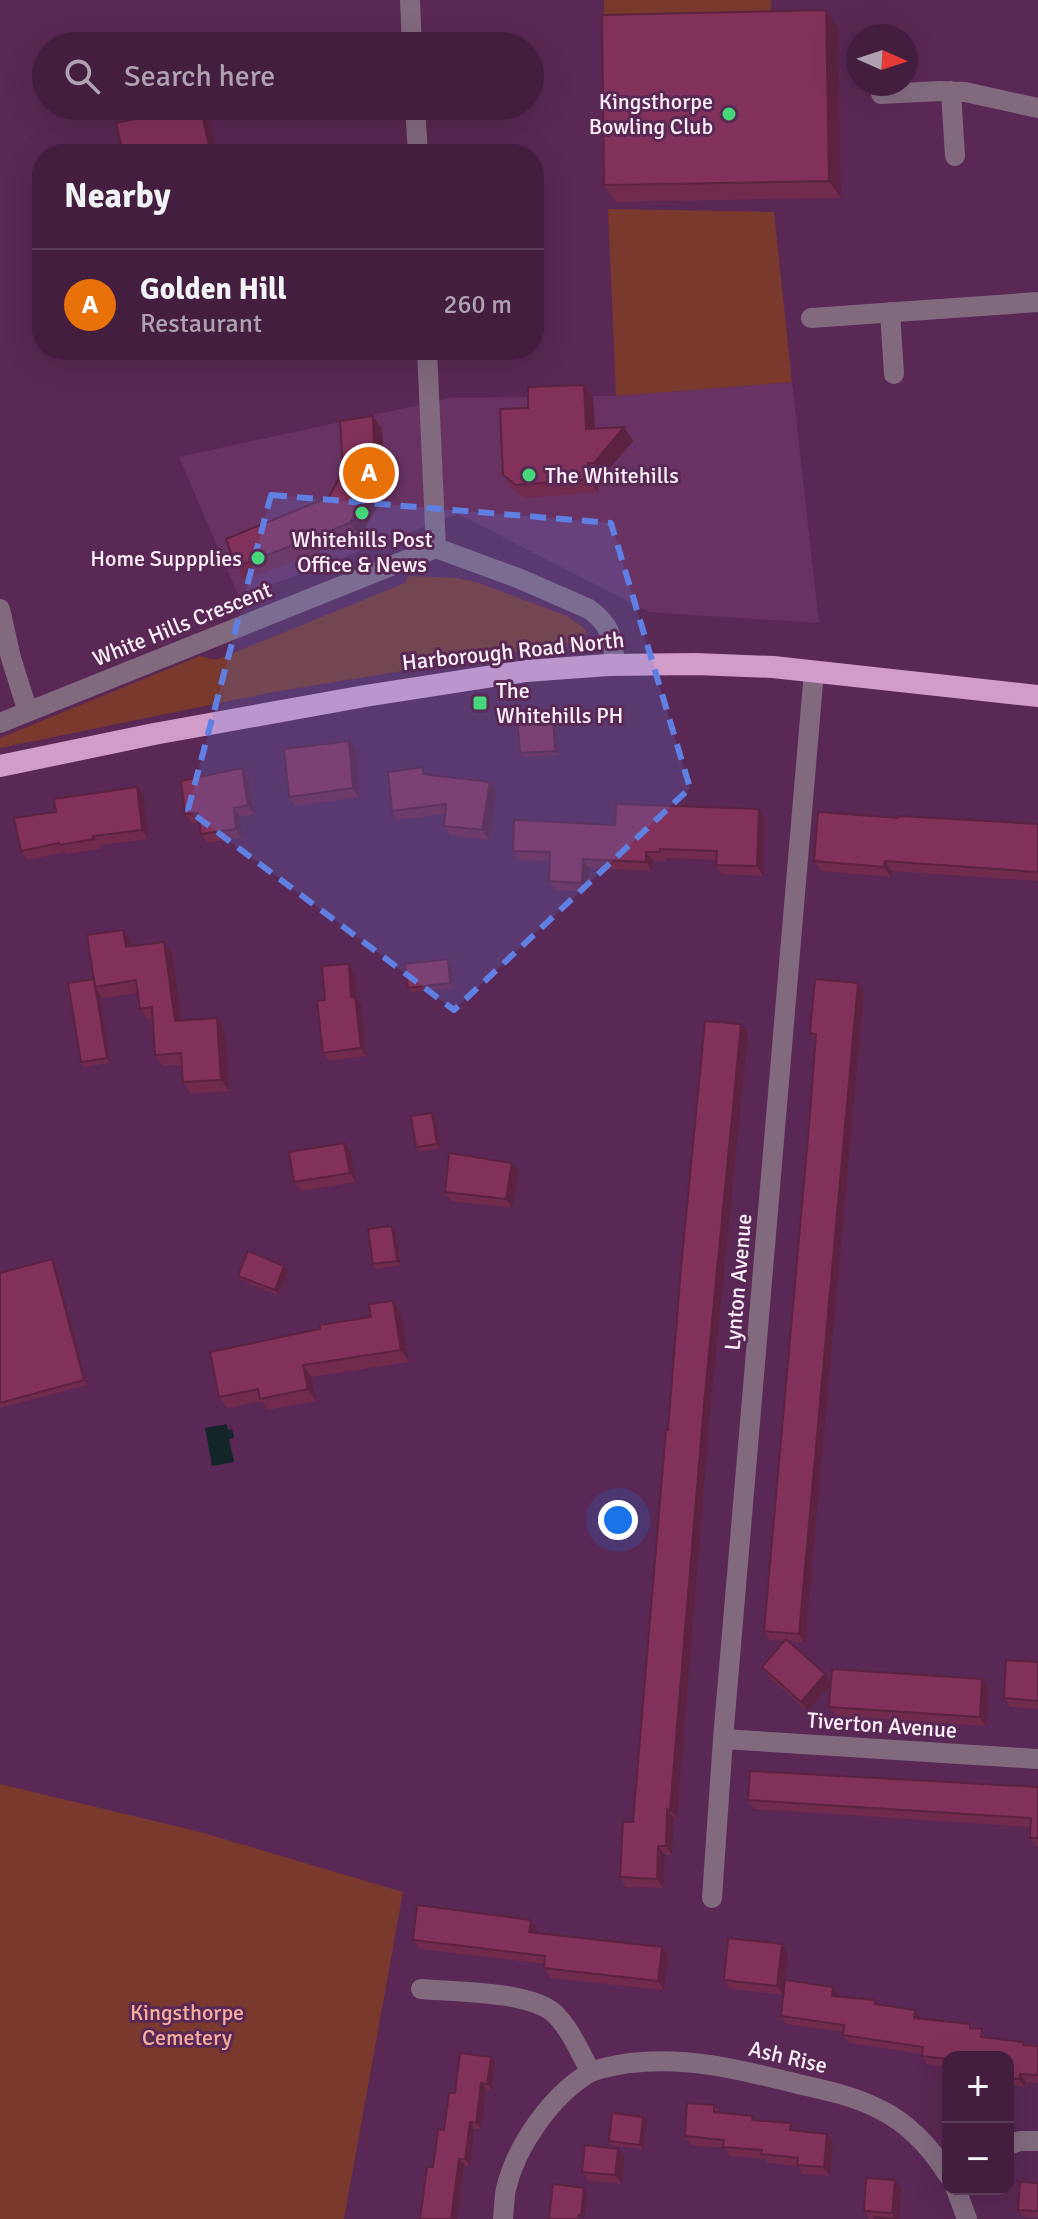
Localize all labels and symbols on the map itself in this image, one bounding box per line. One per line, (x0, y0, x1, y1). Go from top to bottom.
north arrow (846, 24, 918, 96)
place label: Kingsthorpe Bowling Club (589, 88, 713, 140)
marker: Kingsthorpe Bowling Club (720, 105, 738, 123)
pin: A (343, 443, 395, 503)
place label: The Whitehills (545, 462, 679, 489)
marker: The Whitehills (520, 466, 538, 484)
marker: Whitehills Post Office & News (353, 504, 371, 522)
place label: Whitehills Post Office & News (292, 526, 433, 578)
place label: Home Suppplies (90, 545, 242, 572)
marker: Home Suppplies (249, 549, 267, 567)
street label: White Hills Crescent (89, 576, 276, 672)
street label: Harborough Road North (401, 626, 625, 676)
place label: The Whitehills PH (496, 677, 623, 729)
marker: The Whitehills PH (471, 694, 489, 712)
street label: Lynton Avenue (719, 1212, 757, 1352)
your location (598, 1500, 638, 1540)
street label: Tiverton Avenue (806, 1706, 958, 1744)
park label: Kingsthorpe Cemetery (130, 1999, 244, 2051)
street label: Ash Rise (746, 2035, 830, 2079)

